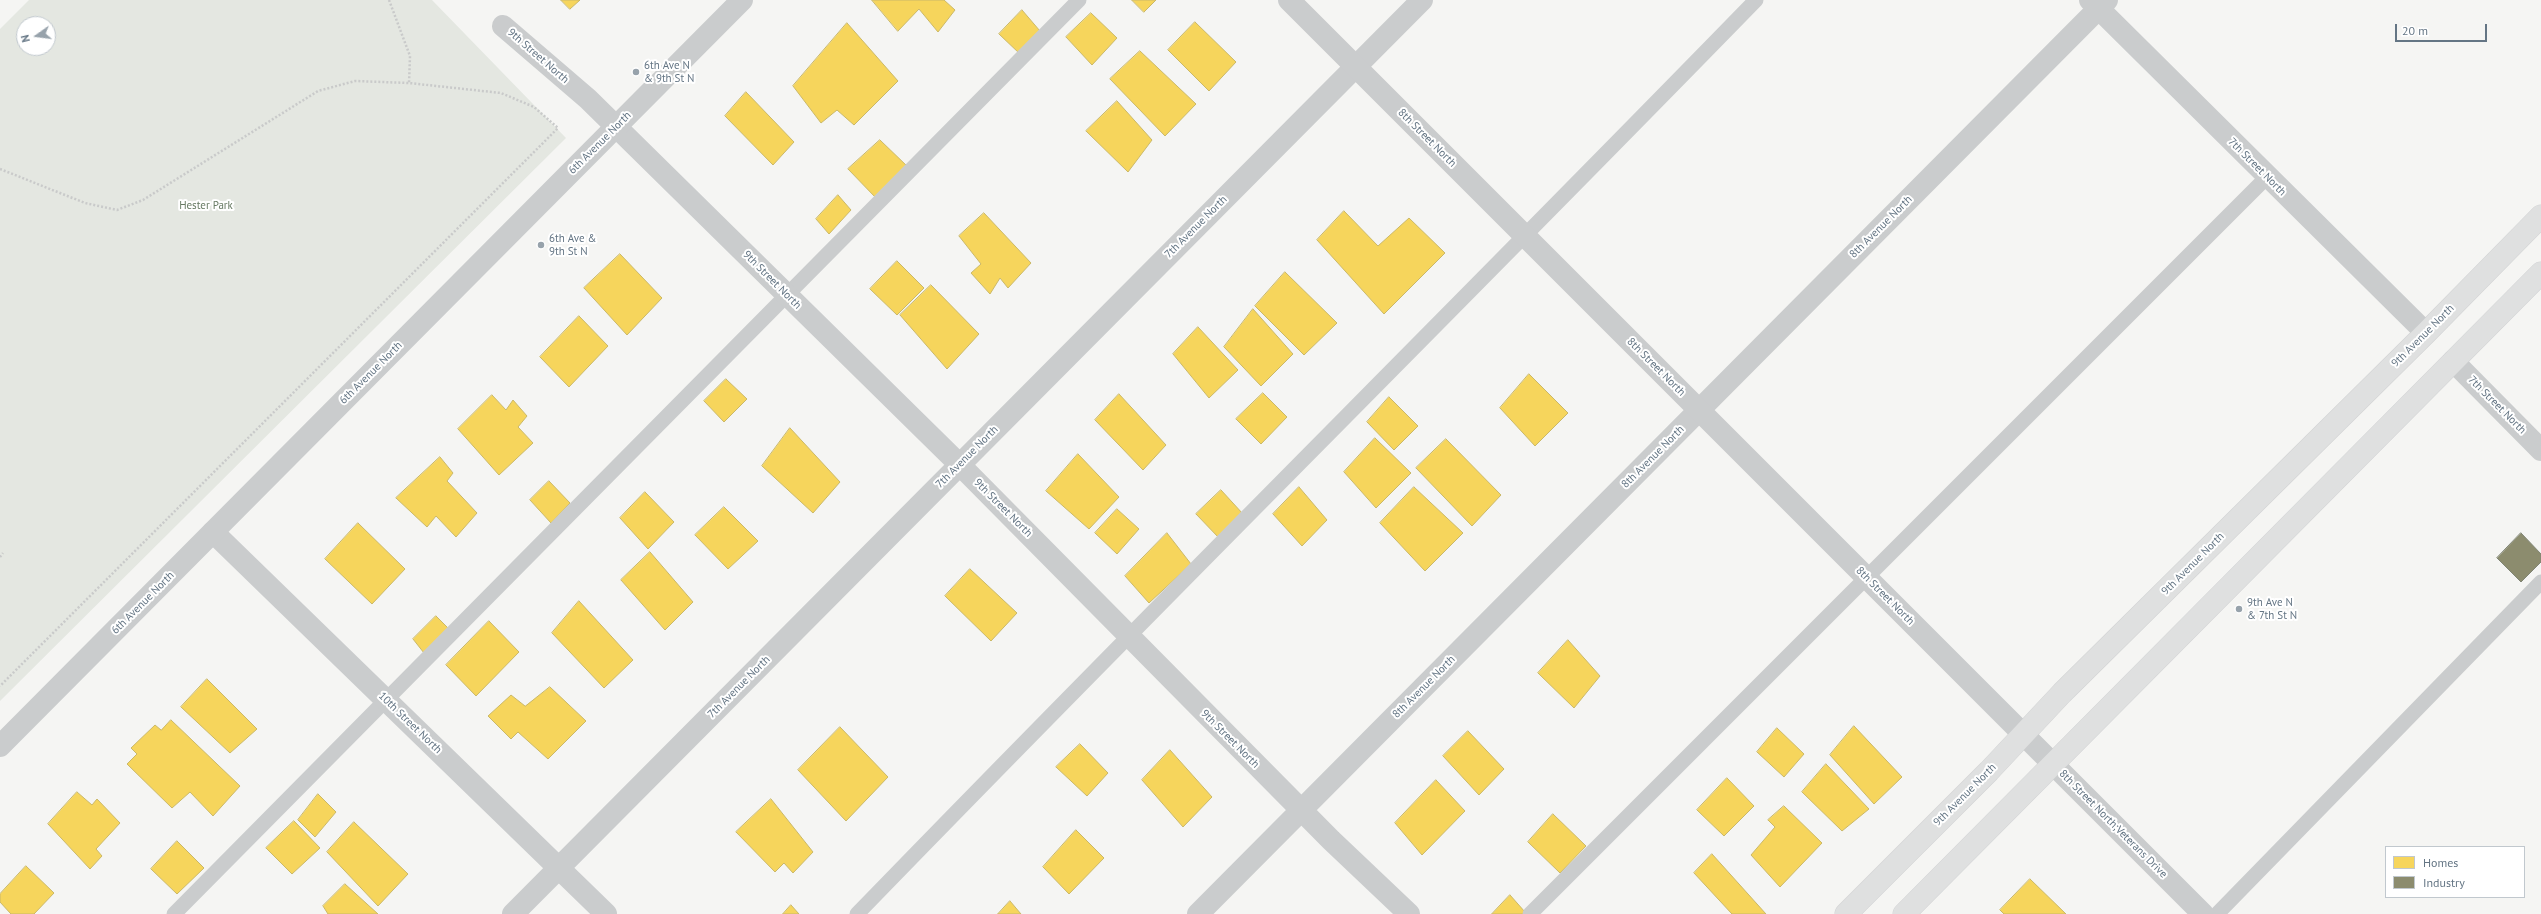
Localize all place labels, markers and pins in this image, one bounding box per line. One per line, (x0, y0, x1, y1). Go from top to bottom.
place label: 6th Ave N & 9th St N (644, 59, 694, 85)
marker: 6th Ave N & 9th St N (631, 67, 641, 77)
place label: 6th Ave & 9th St N (549, 232, 596, 258)
marker: 6th Ave & 9th St N (536, 240, 546, 250)
place label: 9th Ave N & 7th St N (2247, 596, 2297, 622)
marker: 9th Ave N & 7th St N (2234, 604, 2244, 614)

